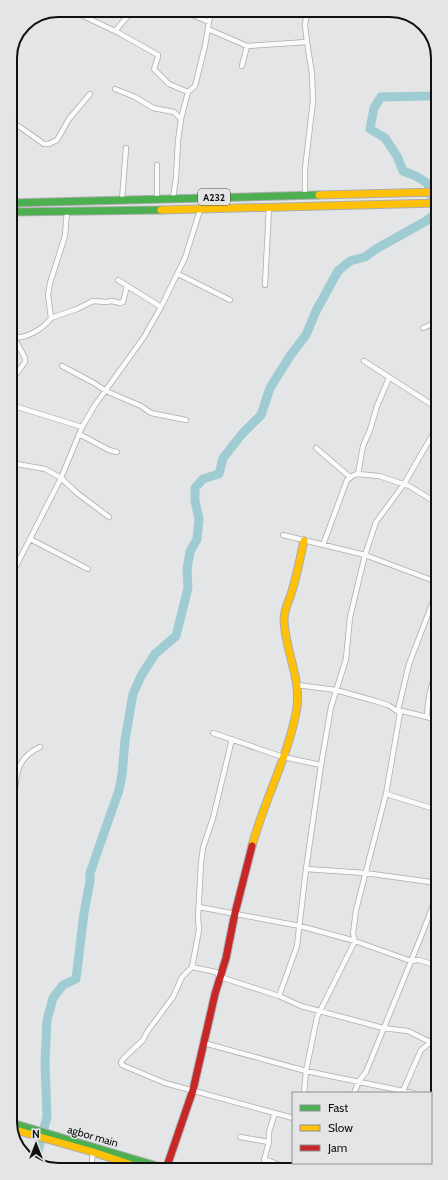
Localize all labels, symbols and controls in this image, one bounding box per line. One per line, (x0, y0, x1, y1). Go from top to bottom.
road number: A232 (198, 189, 230, 205)
legend (292, 1092, 432, 1164)
text: Fast (328, 1100, 348, 1115)
text: Slow (328, 1120, 353, 1135)
street label: agbor main (66, 1122, 120, 1150)
north arrow (16, 1124, 56, 1164)
text: N (32, 1127, 40, 1141)
text: Jam (327, 1140, 347, 1155)

